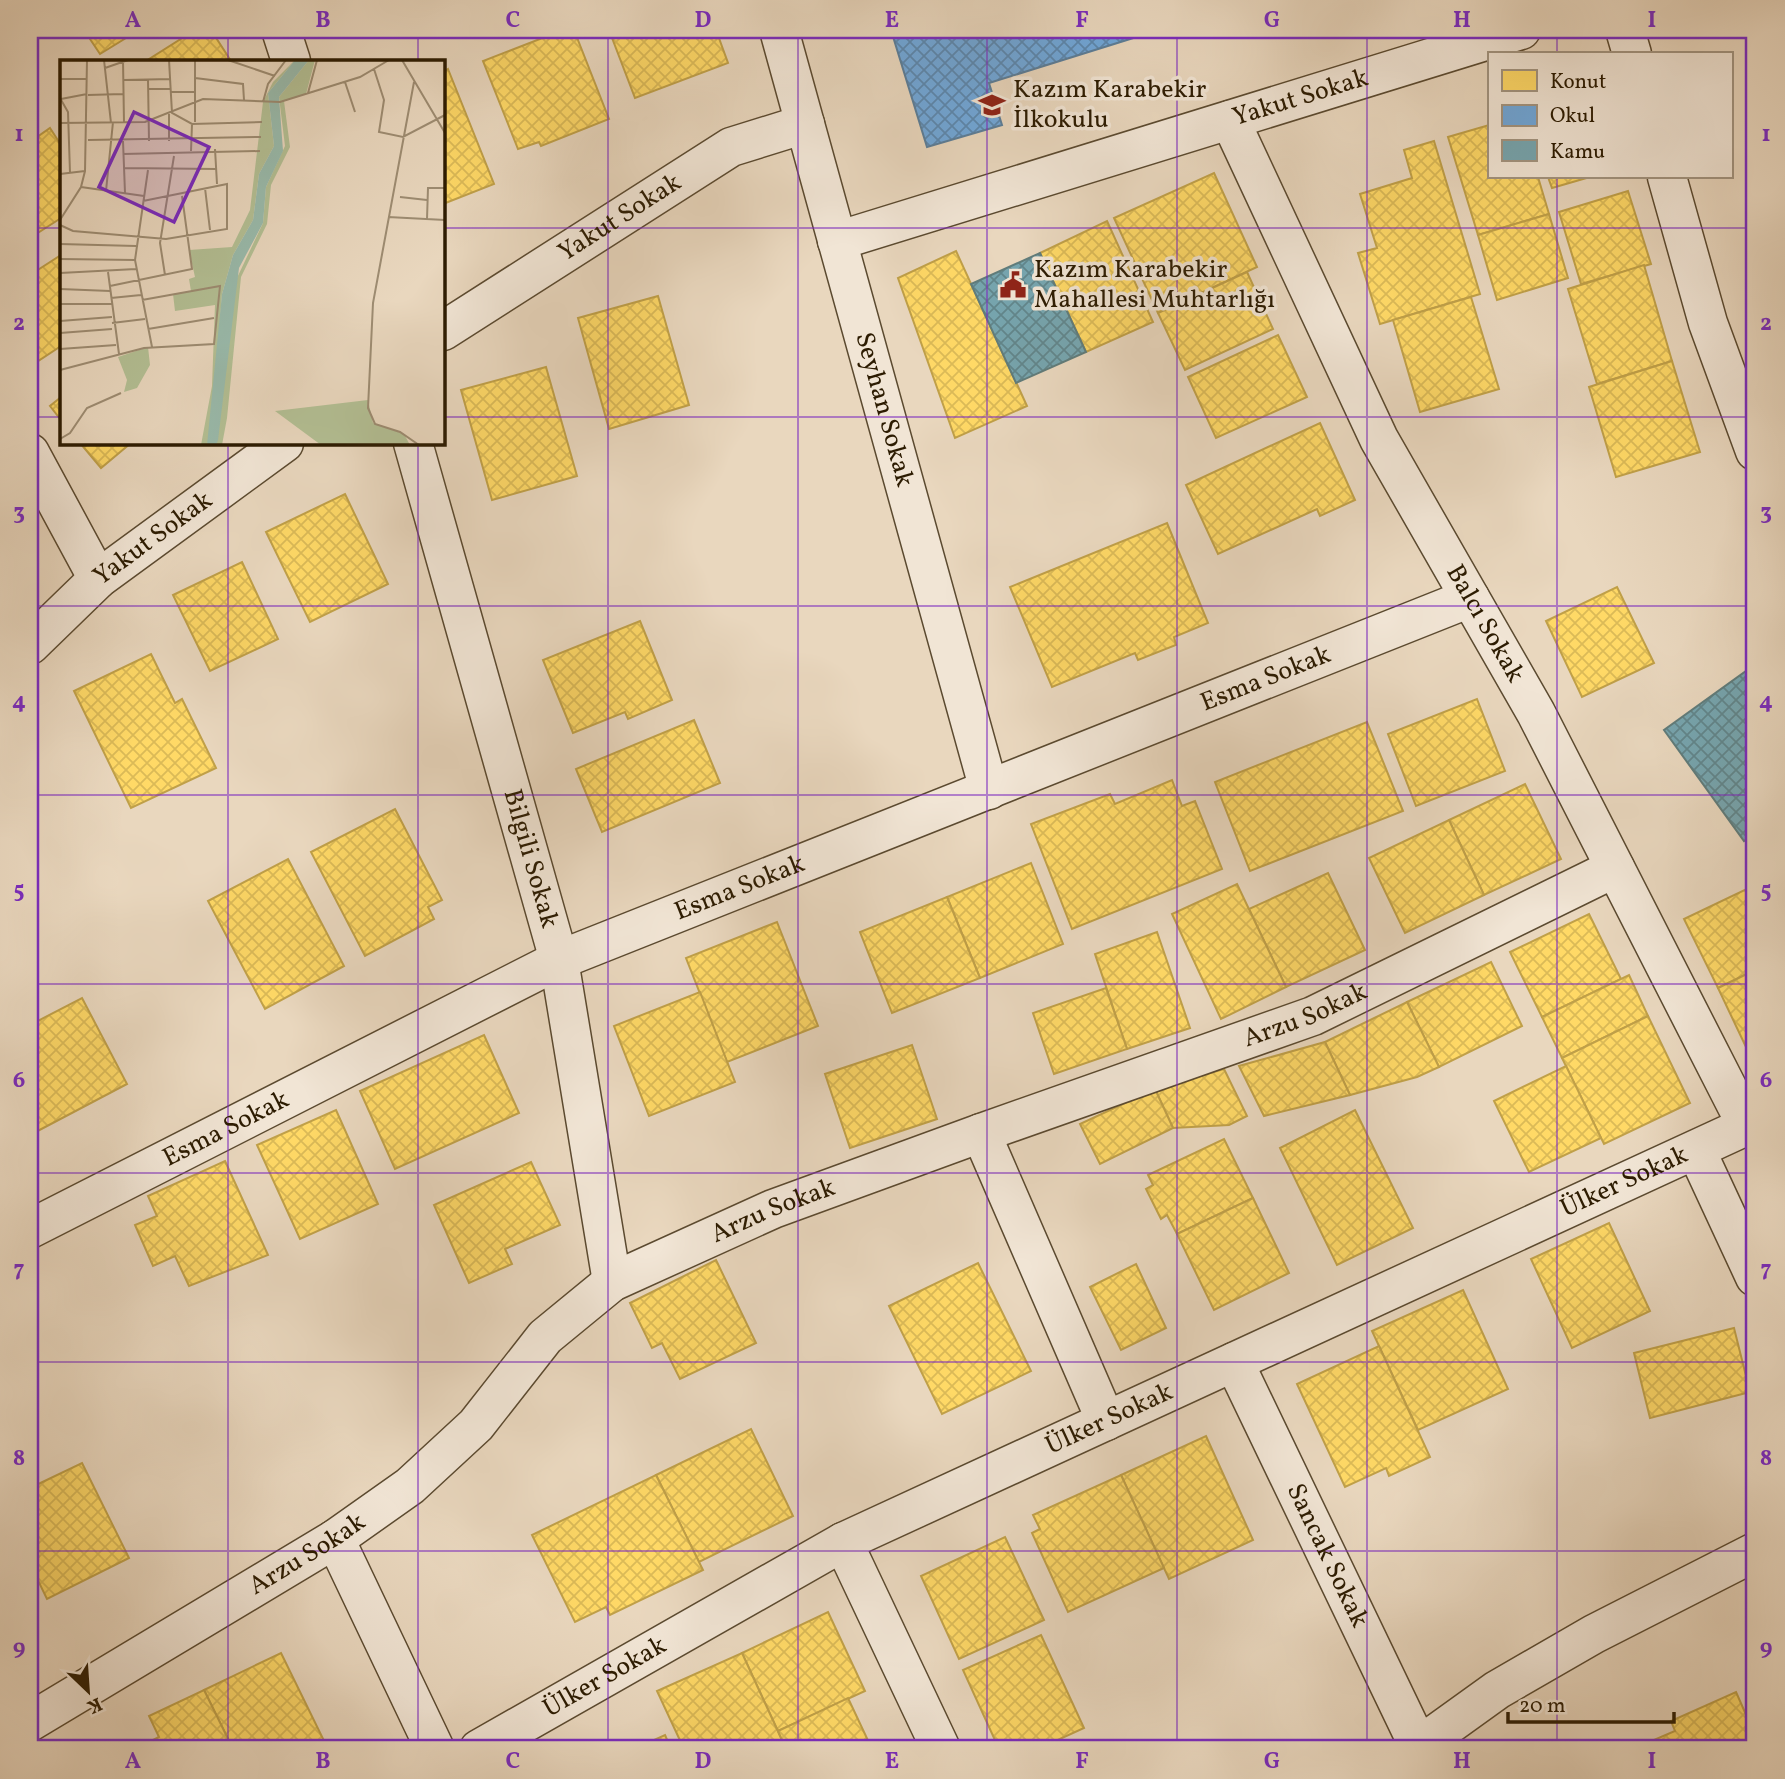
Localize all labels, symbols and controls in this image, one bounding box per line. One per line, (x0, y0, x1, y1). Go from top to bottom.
text: A (125, 5, 141, 37)
text: B (315, 5, 331, 37)
text: C (506, 5, 520, 37)
text: D (695, 5, 712, 37)
text: E (885, 5, 899, 37)
text: F (1075, 5, 1089, 37)
text: G (1264, 5, 1280, 37)
text: H (1453, 5, 1471, 37)
text: I (1648, 5, 1656, 37)
legend (1488, 52, 1732, 178)
inset map (60, 60, 444, 444)
street label: Yakut Sokak (1228, 60, 1373, 136)
text: Konut (1550, 68, 1606, 97)
place label: Kazım Karabekir İlkokulu (1013, 72, 1207, 138)
school or university icon: Kazım Karabekir İlkokulu (977, 90, 1007, 120)
text: Okul (1550, 102, 1595, 131)
text: 1 (14, 119, 24, 151)
text: 1 (1761, 119, 1771, 151)
text: Kamu (1550, 138, 1605, 167)
street label: Yakut Sokak (551, 165, 689, 271)
place label: Kazım Karabekir Mahallesi Muhtarlığı (1034, 252, 1275, 318)
public building icon: Kazım Karabekir Mahallesi Muhtarlığı (998, 270, 1028, 300)
text: 2 (13, 308, 25, 340)
text: 2 (1760, 308, 1772, 340)
street label: Seyhan Sokak (845, 328, 922, 491)
street label: Yakut Sokak (86, 483, 220, 595)
text: 3 (13, 497, 25, 529)
text: 3 (1760, 497, 1772, 529)
street label: Balcı Sokak (1437, 558, 1533, 689)
street label: Esma Sokak (1195, 637, 1336, 721)
text: 4 (12, 686, 26, 718)
text: 4 (1759, 686, 1773, 718)
street label: Bilgili Sokak (494, 785, 567, 932)
street label: Esma Sokak (669, 846, 810, 930)
text: 5 (13, 875, 25, 907)
text: 5 (1760, 875, 1772, 907)
street label: Arzu Sokak (1238, 974, 1373, 1057)
text: 6 (13, 1065, 25, 1097)
text: 6 (1760, 1065, 1772, 1097)
street label: Esma Sokak (157, 1082, 295, 1176)
street label: Ülker Sokak (1555, 1137, 1694, 1227)
street label: Arzu Sokak (705, 1170, 840, 1253)
text: 7 (14, 1254, 25, 1286)
text: 7 (1761, 1254, 1772, 1286)
street label: Ülker Sokak (1040, 1374, 1179, 1464)
text: 8 (13, 1443, 25, 1475)
text: 8 (1760, 1443, 1772, 1475)
street label: Sancak Sokak (1277, 1478, 1377, 1634)
street label: Arzu Sokak (242, 1505, 373, 1605)
street label: Ülker Sokak (537, 1628, 673, 1727)
text: 9 (13, 1632, 25, 1664)
text: 9 (1760, 1632, 1772, 1664)
north arrow (52, 1656, 122, 1726)
scale bar (1508, 1681, 1675, 1725)
text: K (82, 1690, 106, 1719)
text: 20 m (1519, 1692, 1565, 1721)
text: A (125, 1746, 141, 1778)
text: B (315, 1746, 331, 1778)
text: C (506, 1746, 520, 1778)
text: D (695, 1746, 712, 1778)
text: E (885, 1746, 899, 1778)
text: F (1075, 1746, 1089, 1778)
text: G (1264, 1746, 1280, 1778)
text: H (1453, 1746, 1471, 1778)
text: I (1648, 1746, 1656, 1778)

